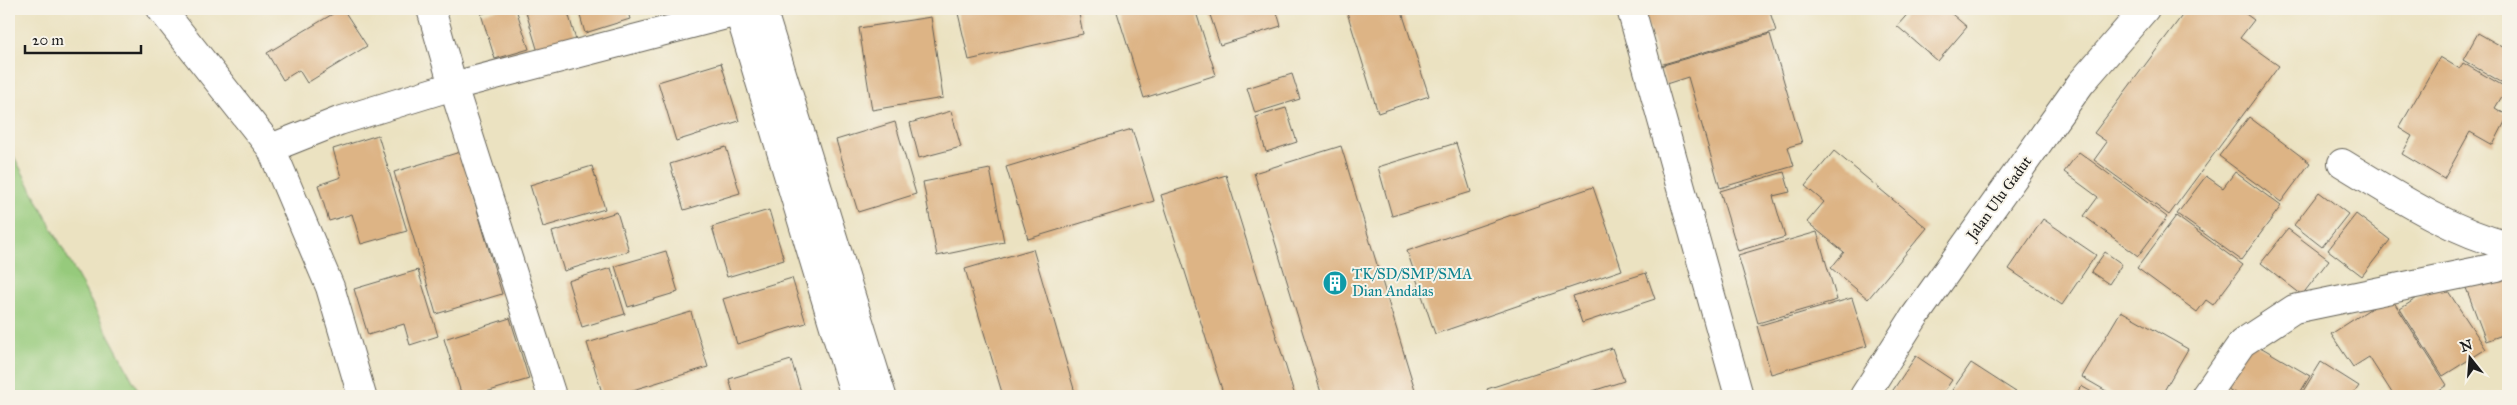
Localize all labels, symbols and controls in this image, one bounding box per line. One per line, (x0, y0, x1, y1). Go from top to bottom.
scale bar (25, 22, 141, 54)
text: 20 m (32, 31, 64, 49)
street label: Jalan Ulu Gadut (1961, 152, 2037, 246)
place label: TK/SD/SMP/SMA Dian Andalas (1352, 265, 1472, 300)
building icon: TK/SD/SMP/SMA Dian Andalas (1322, 270, 1348, 296)
north arrow (2444, 332, 2494, 382)
text: N (2458, 336, 2475, 356)

